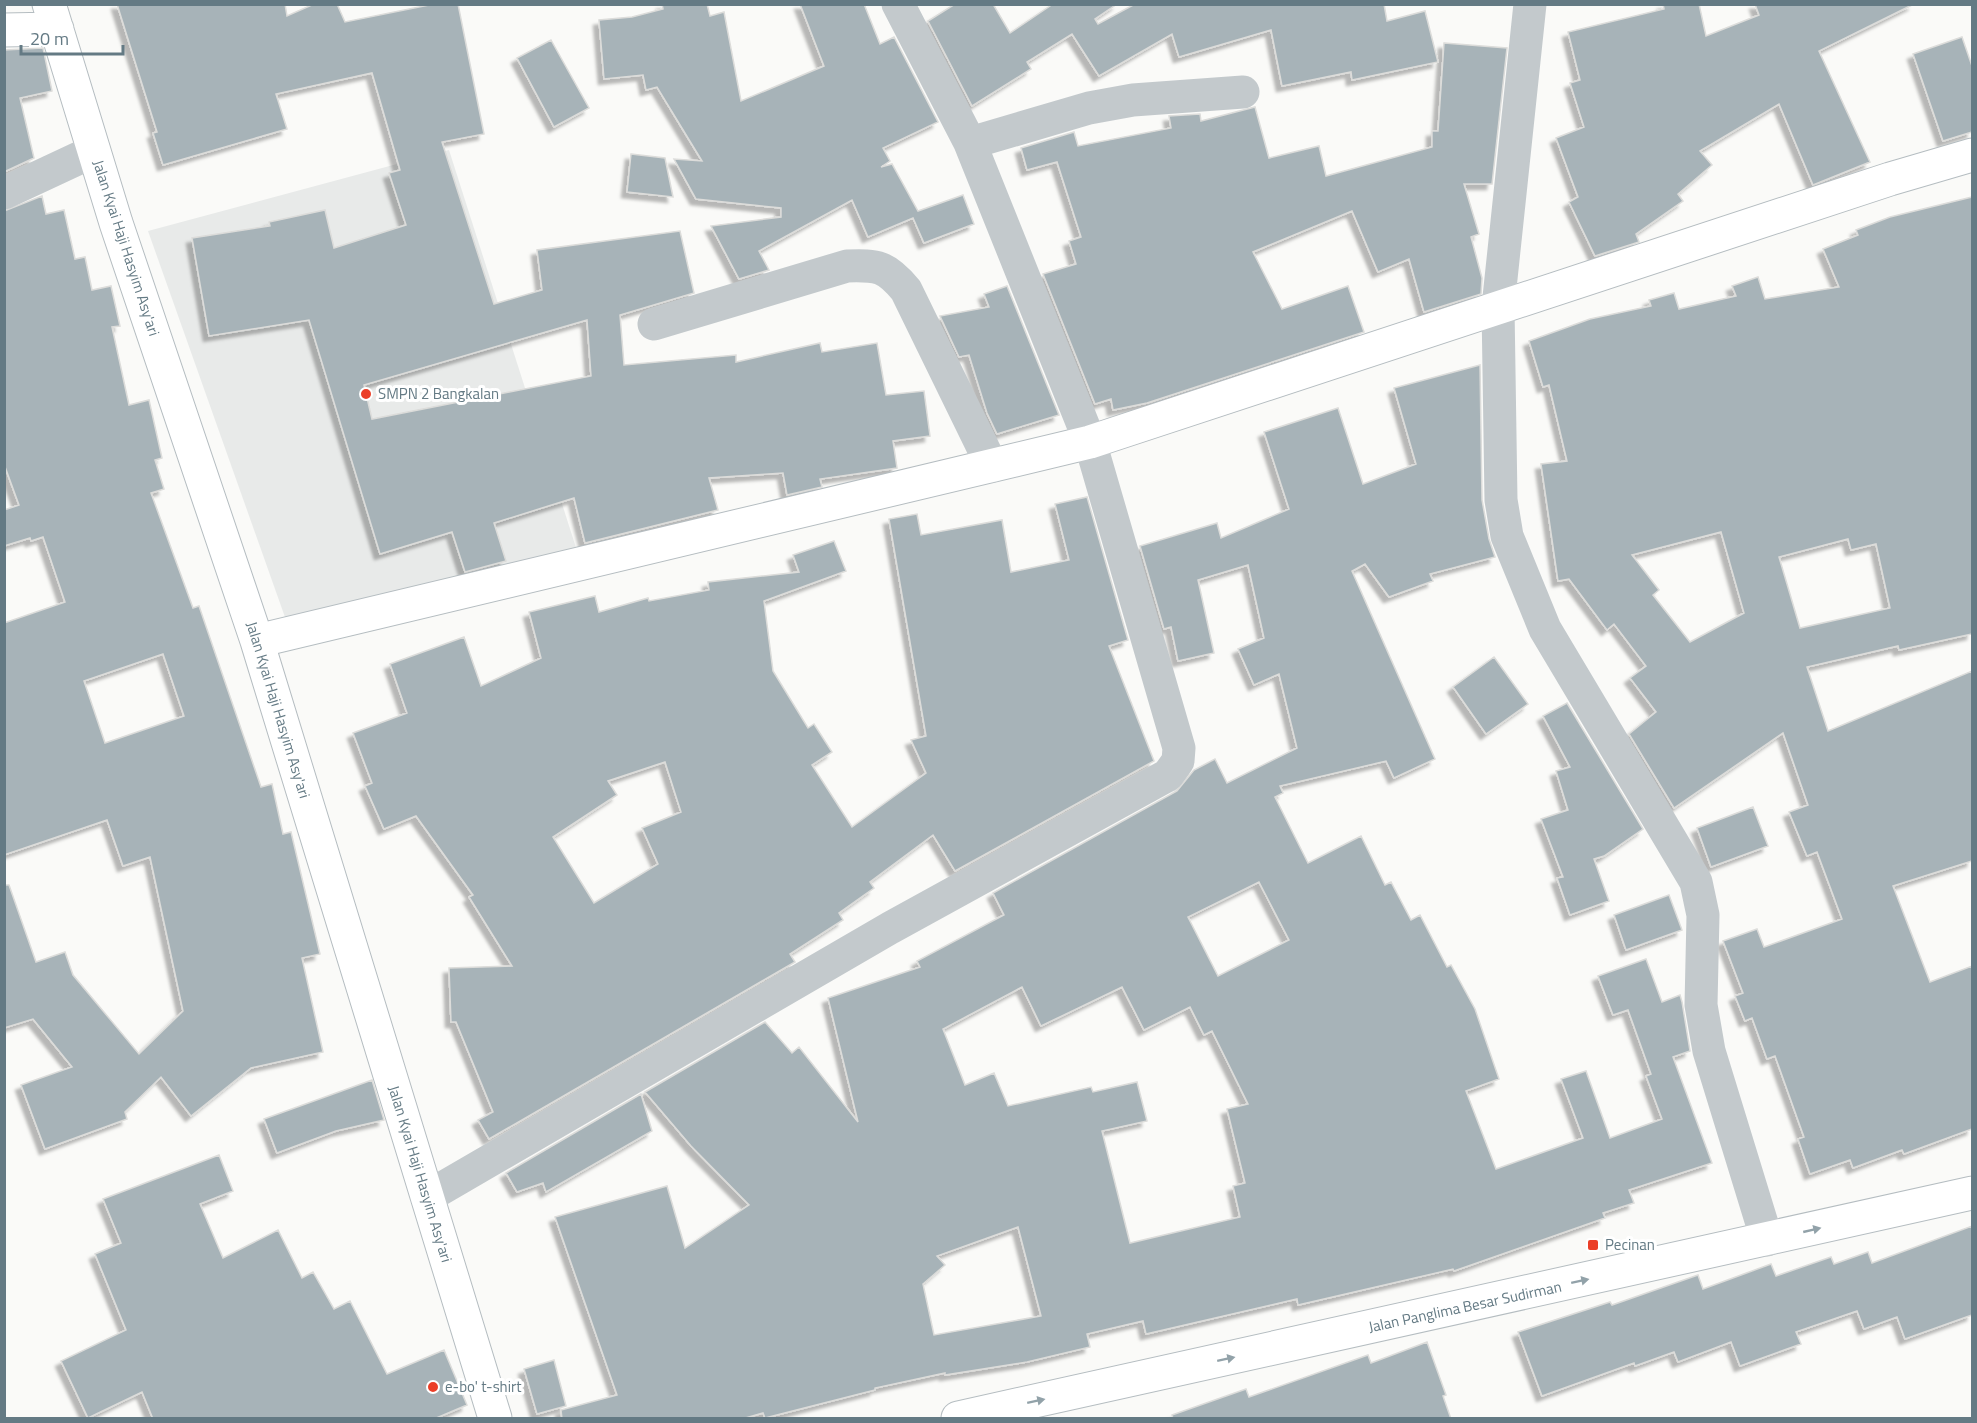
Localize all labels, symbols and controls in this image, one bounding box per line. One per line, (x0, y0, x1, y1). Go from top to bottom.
scale bar (21, 18, 123, 56)
text: 20 m (30, 25, 69, 52)
street label: Jalan Kyai Haji Hasyim Asy'ari (87, 157, 166, 339)
place label: SMPN 2 Bangkalan (378, 382, 499, 405)
marker: SMPN 2 Bangkalan (359, 387, 373, 401)
street label: Jalan Kyai Haji Hasyim Asy'ari (241, 618, 316, 801)
street label: Jalan Kyai Haji Hasyim Asy'ari (383, 1082, 458, 1265)
one-way arrow (1803, 1225, 1822, 1234)
place label: Pecinan (1605, 1233, 1655, 1256)
marker: Pecinan (1586, 1238, 1600, 1252)
street label: Jalan Panglima Besar Sudirman (1366, 1275, 1564, 1338)
one-way arrow (1571, 1276, 1590, 1286)
one-way arrow (1217, 1354, 1235, 1364)
place label: e-bo' t-shirt (445, 1375, 522, 1398)
marker: e-bo' t-shirt (426, 1380, 440, 1394)
one-way arrow (1026, 1396, 1045, 1406)

